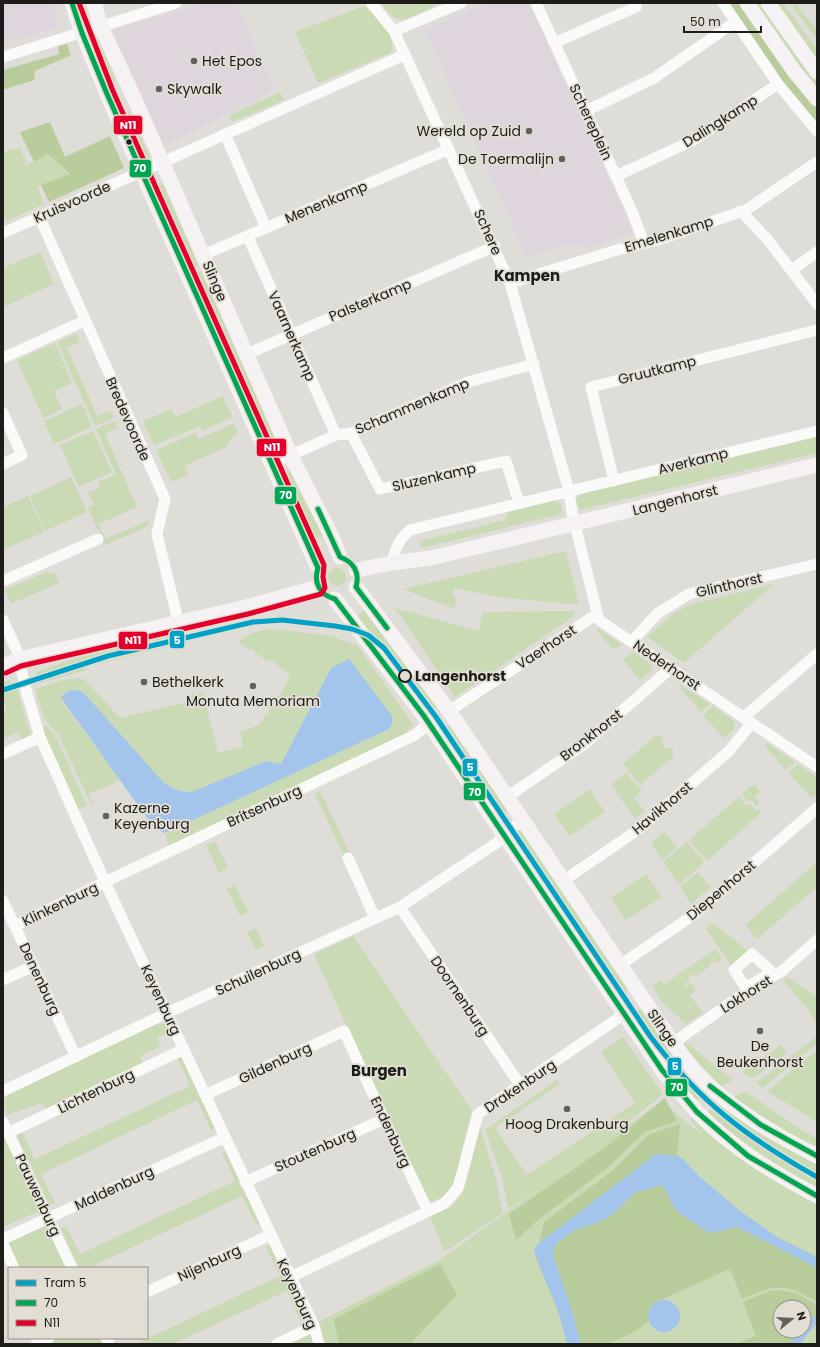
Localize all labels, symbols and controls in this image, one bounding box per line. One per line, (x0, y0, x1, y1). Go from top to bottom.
scale bar (684, 8, 761, 34)
text: 50 m (690, 13, 721, 30)
place label: Het Epos (202, 51, 262, 71)
marker: Het Epos (189, 56, 199, 66)
place label: Skywalk (167, 79, 223, 99)
street label: Schereplein (565, 81, 617, 163)
marker: Skywalk (154, 84, 164, 94)
street label: Dalingkamp (679, 90, 761, 152)
line badge: N11 (113, 115, 143, 135)
text: N11 (120, 117, 136, 133)
place label: Wereld op Zuid (417, 121, 521, 141)
marker: Wereld op Zuid (524, 126, 534, 136)
unlabelled marker (124, 137, 134, 147)
place label: De Toermalijn (458, 149, 554, 169)
marker: De Toermalijn (557, 154, 567, 164)
line badge: 70 (129, 159, 152, 178)
text: 70 (133, 160, 147, 176)
street label: Kruisvoorde (30, 176, 114, 228)
street label: Menenkamp (282, 176, 370, 228)
street label: Schere (469, 206, 507, 258)
street label: Emelenkamp (622, 211, 716, 257)
street label: Slinge (198, 258, 233, 305)
district label: Kampen (494, 265, 560, 286)
street label: Palsterkamp (326, 274, 414, 326)
street label: Vaarnerkamp (263, 288, 321, 384)
street label: Gruutkamp (616, 351, 698, 389)
street label: Schammenkamp (352, 373, 472, 439)
street label: Bredevoorde (101, 374, 156, 464)
line badge: N11 (256, 438, 287, 457)
text: N11 (264, 439, 280, 455)
street label: Averkamp (656, 443, 730, 479)
street label: Sluzenkamp (390, 458, 478, 496)
street label: Langenhorst (630, 480, 720, 520)
line badge: 70 (274, 486, 297, 505)
text: 70 (279, 487, 293, 503)
street label: Glinthorst (694, 568, 764, 602)
street label: Vaerhorst (512, 620, 580, 674)
line badge: 5 (169, 630, 185, 649)
line badge: N11 (118, 631, 148, 650)
text: N11 (125, 632, 141, 648)
text: 5 (173, 632, 181, 648)
street label: Nederhorst (629, 635, 705, 695)
place label: Langenhorst (415, 666, 506, 686)
marker: Langenhorst (398, 669, 412, 683)
place label: Bethelkerk (152, 672, 225, 692)
marker: Bethelkerk (139, 677, 149, 687)
marker: Monuta Memoriam (248, 681, 258, 691)
place label: Monuta Memoriam (186, 691, 320, 711)
street label: Bronkhorst (555, 704, 627, 766)
line badge: 5 (462, 758, 478, 777)
text: 5 (466, 759, 474, 775)
street label: Havikhorst (628, 777, 696, 839)
street label: Britsenburg (223, 780, 305, 832)
line badge: 70 (463, 782, 486, 801)
text: 70 (468, 784, 482, 800)
place label: Kazerne Keyenburg (114, 798, 190, 834)
marker: Kazerne Keyenburg (101, 811, 111, 821)
street label: Diepenhorst (682, 855, 760, 925)
street label: Klinkenburg (19, 877, 101, 931)
street label: Denenburg (14, 939, 66, 1019)
street label: Schuilenburg (212, 943, 304, 1001)
street label: Doornenburg (426, 952, 494, 1040)
street label: Keyenburg (136, 961, 186, 1039)
street label: Lokhorst (716, 970, 776, 1018)
street label: Slinge (643, 1005, 683, 1051)
marker: De Beukenhorst (755, 1026, 765, 1036)
place label: De Beukenhorst (717, 1036, 803, 1072)
street label: Gildenburg (235, 1037, 315, 1089)
street label: Drakenburg (480, 1055, 560, 1117)
line badge: 5 (667, 1057, 682, 1076)
text: 5 (671, 1058, 679, 1074)
district label: Burgen (351, 1060, 407, 1081)
street label: Lichtenburg (54, 1064, 138, 1118)
line badge: 70 (665, 1078, 688, 1097)
text: 70 (670, 1079, 684, 1095)
street label: Endenburg (366, 1093, 416, 1171)
marker: Hoog Drakenburg (562, 1104, 572, 1114)
place label: Hoog Drakenburg (505, 1114, 629, 1134)
street label: Stoutenburg (271, 1123, 359, 1177)
street label: Pauwenburg (10, 1151, 66, 1239)
street label: Maldenburg (71, 1161, 157, 1215)
street label: Nijenburg (174, 1240, 244, 1286)
street label: Keyenburg (272, 1255, 322, 1333)
legend (8, 1267, 148, 1339)
text: Tram 5 (44, 1274, 86, 1291)
text: 70 (44, 1294, 58, 1311)
north arrow (772, 1299, 812, 1339)
text: N (793, 1309, 810, 1322)
text: N11 (44, 1314, 60, 1331)

